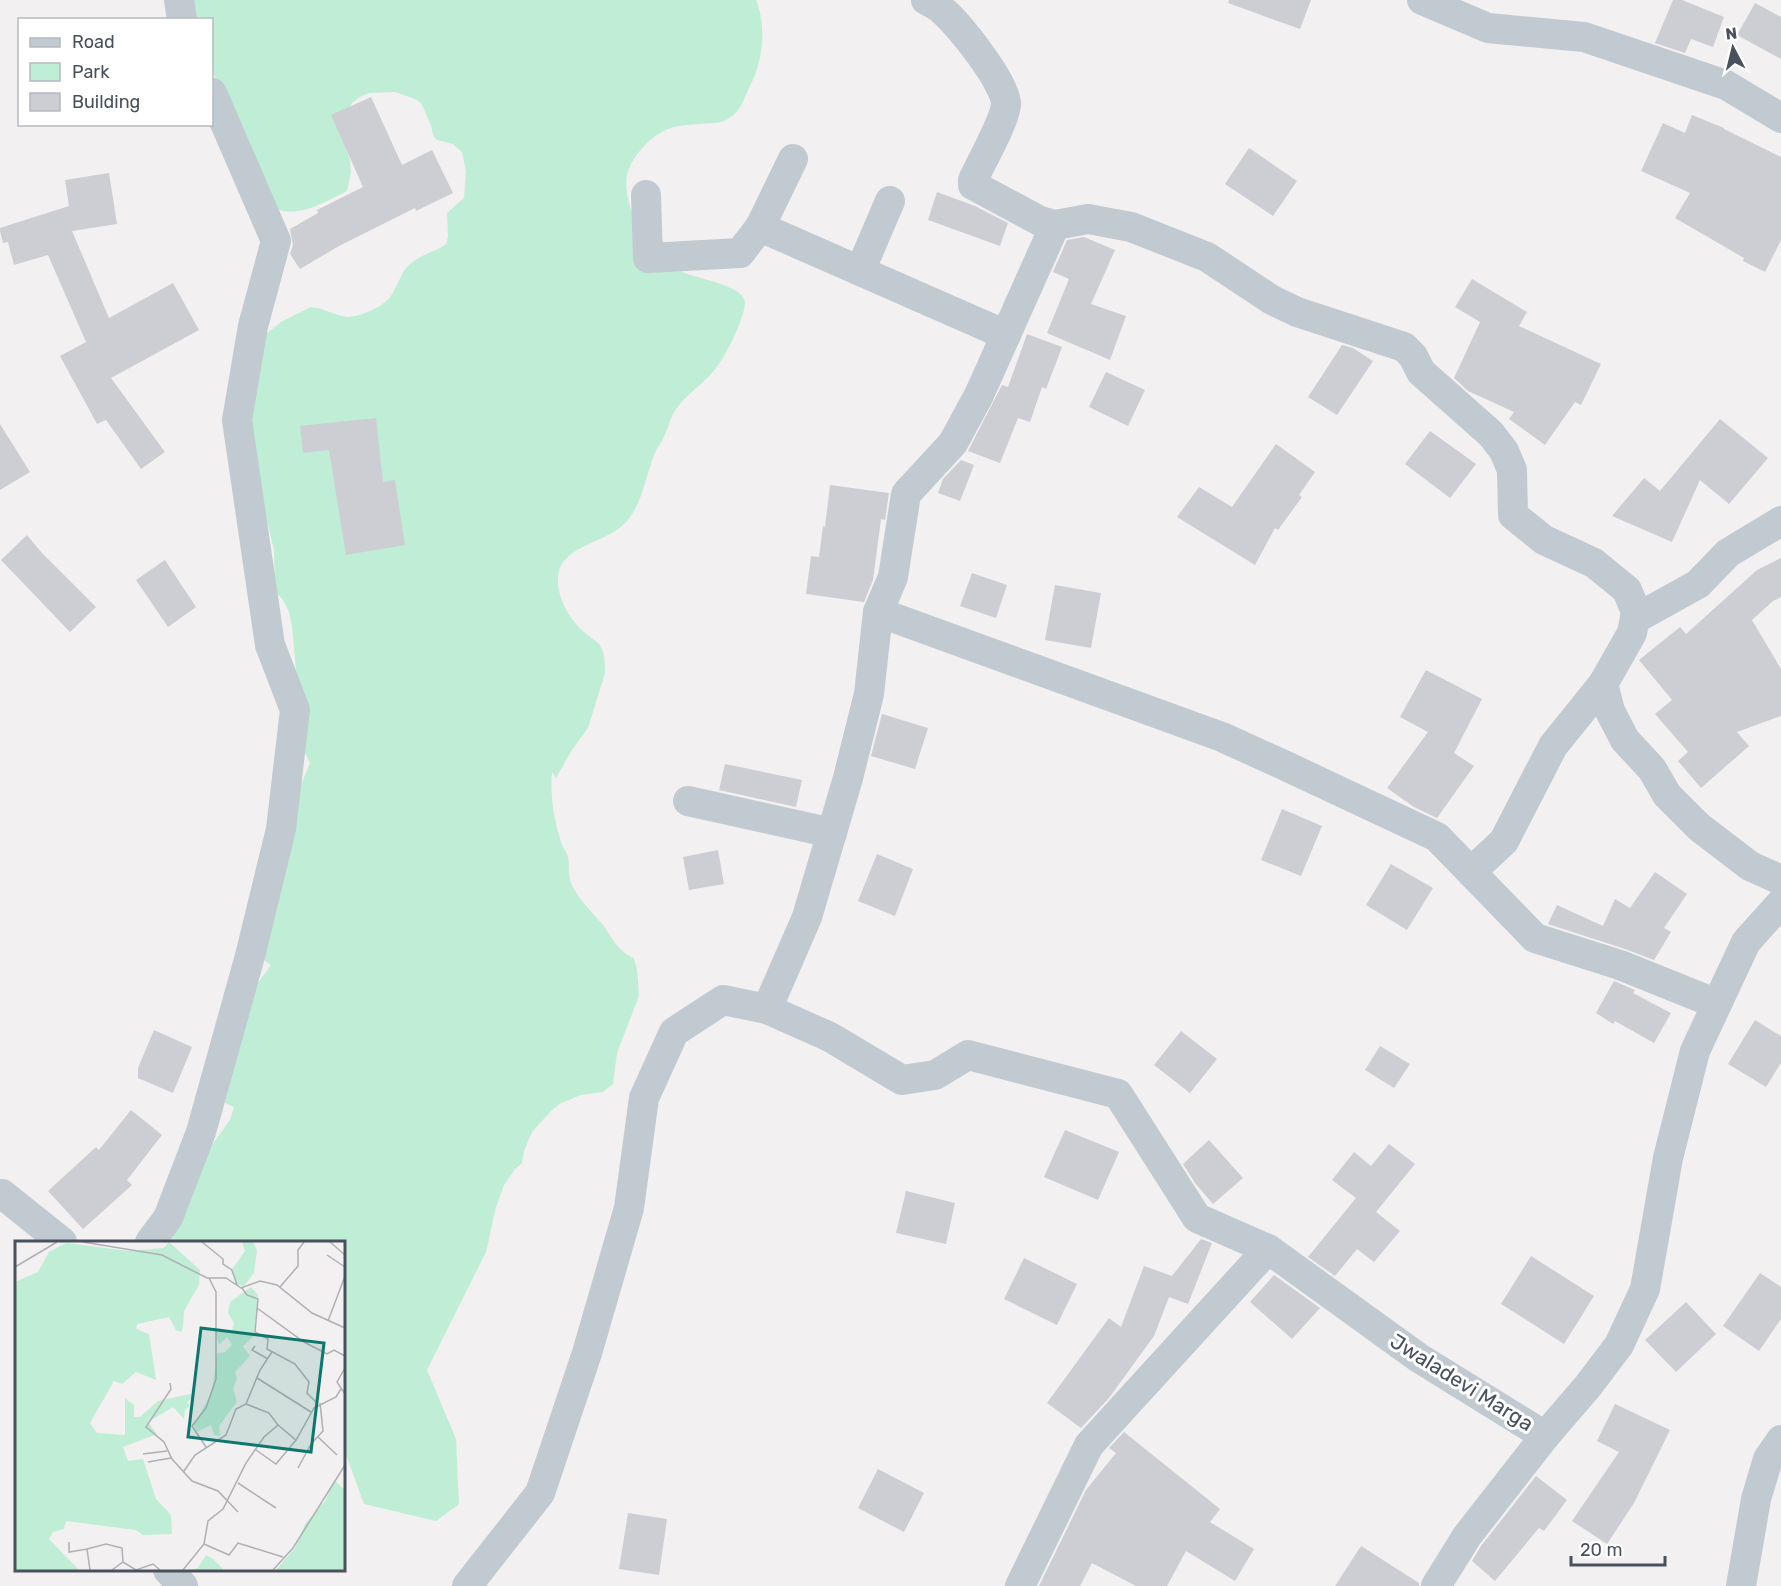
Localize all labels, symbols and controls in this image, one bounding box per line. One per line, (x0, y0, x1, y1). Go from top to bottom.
legend (18, 18, 213, 126)
north arrow (1703, 18, 1763, 78)
text: N (1724, 23, 1738, 44)
text: Road (72, 31, 115, 53)
text: Park (72, 61, 110, 83)
text: Building (72, 91, 140, 113)
inset map (15, 1241, 345, 1571)
street label: Jwaladevi Marga (1386, 1328, 1538, 1436)
scale bar (1571, 1529, 1666, 1567)
text: 20 m (1580, 1539, 1622, 1561)

